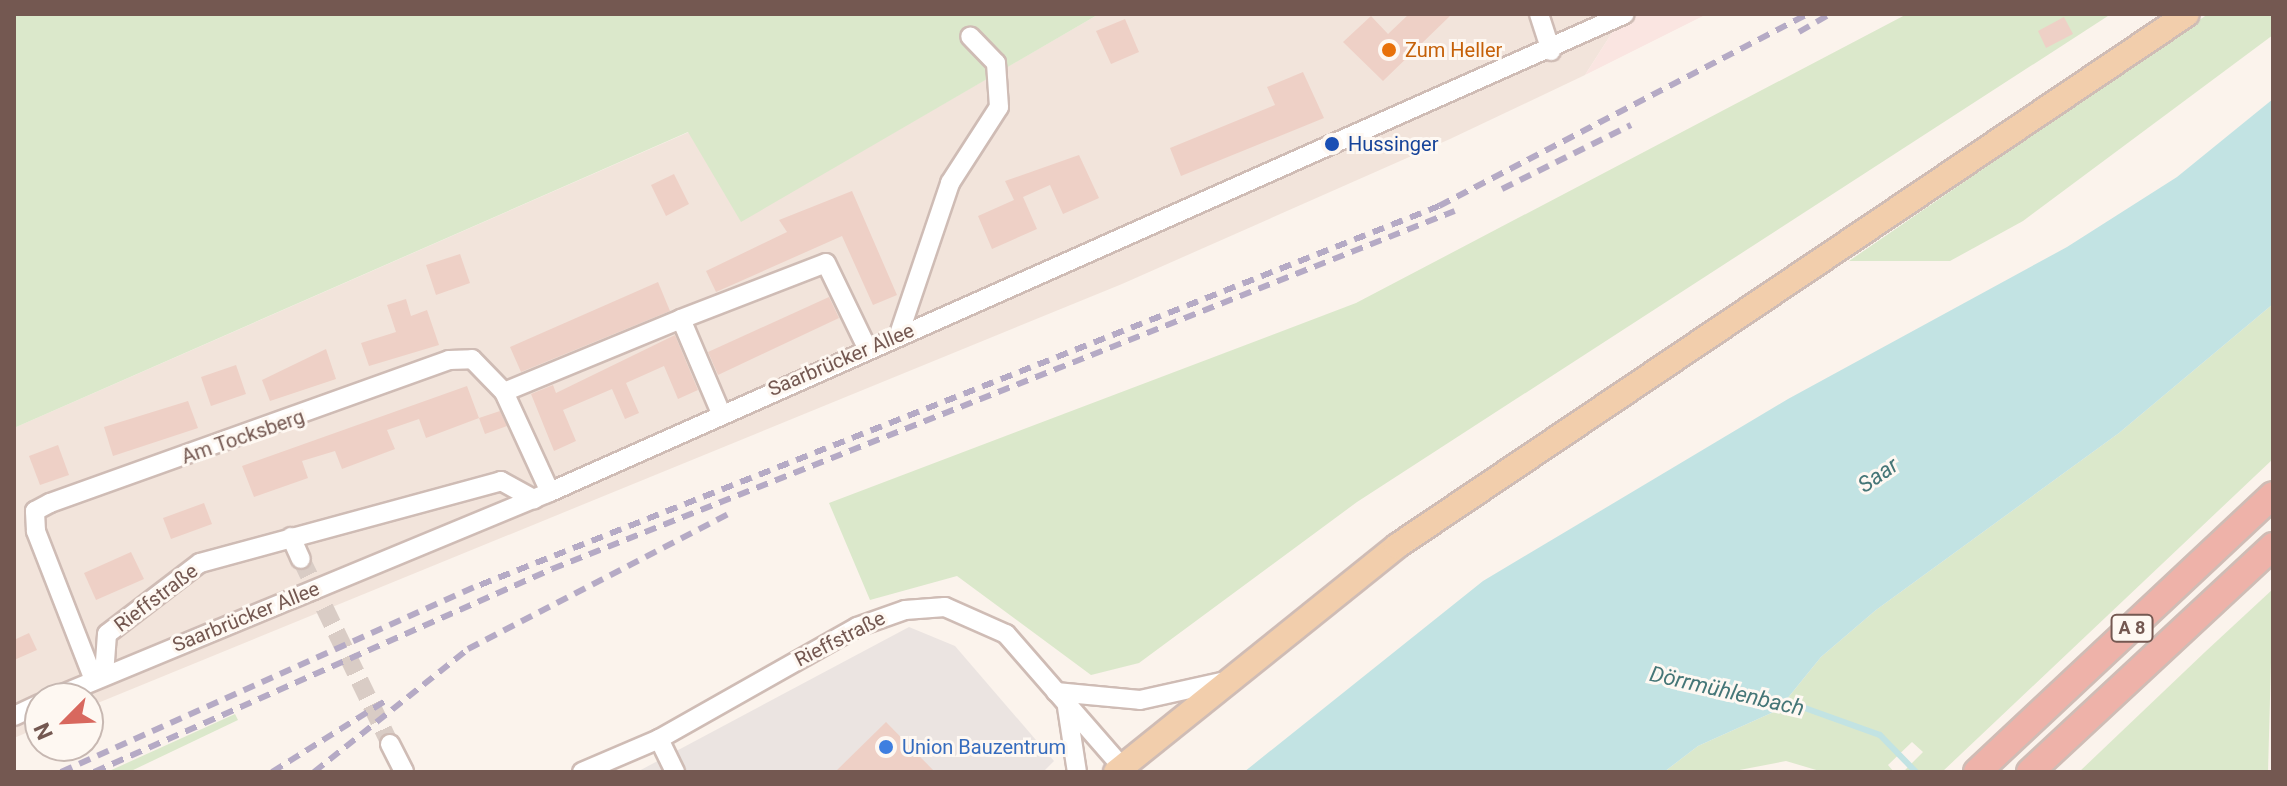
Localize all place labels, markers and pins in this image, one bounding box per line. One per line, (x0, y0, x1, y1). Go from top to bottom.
place label: Zum Heller (1405, 38, 1502, 62)
marker: Zum Heller (1380, 41, 1398, 59)
place label: Hussinger (1348, 132, 1438, 156)
marker: Hussinger (1323, 135, 1341, 153)
place label: Union Bauzentrum (902, 735, 1066, 759)
marker: Union Bauzentrum (877, 738, 895, 756)

